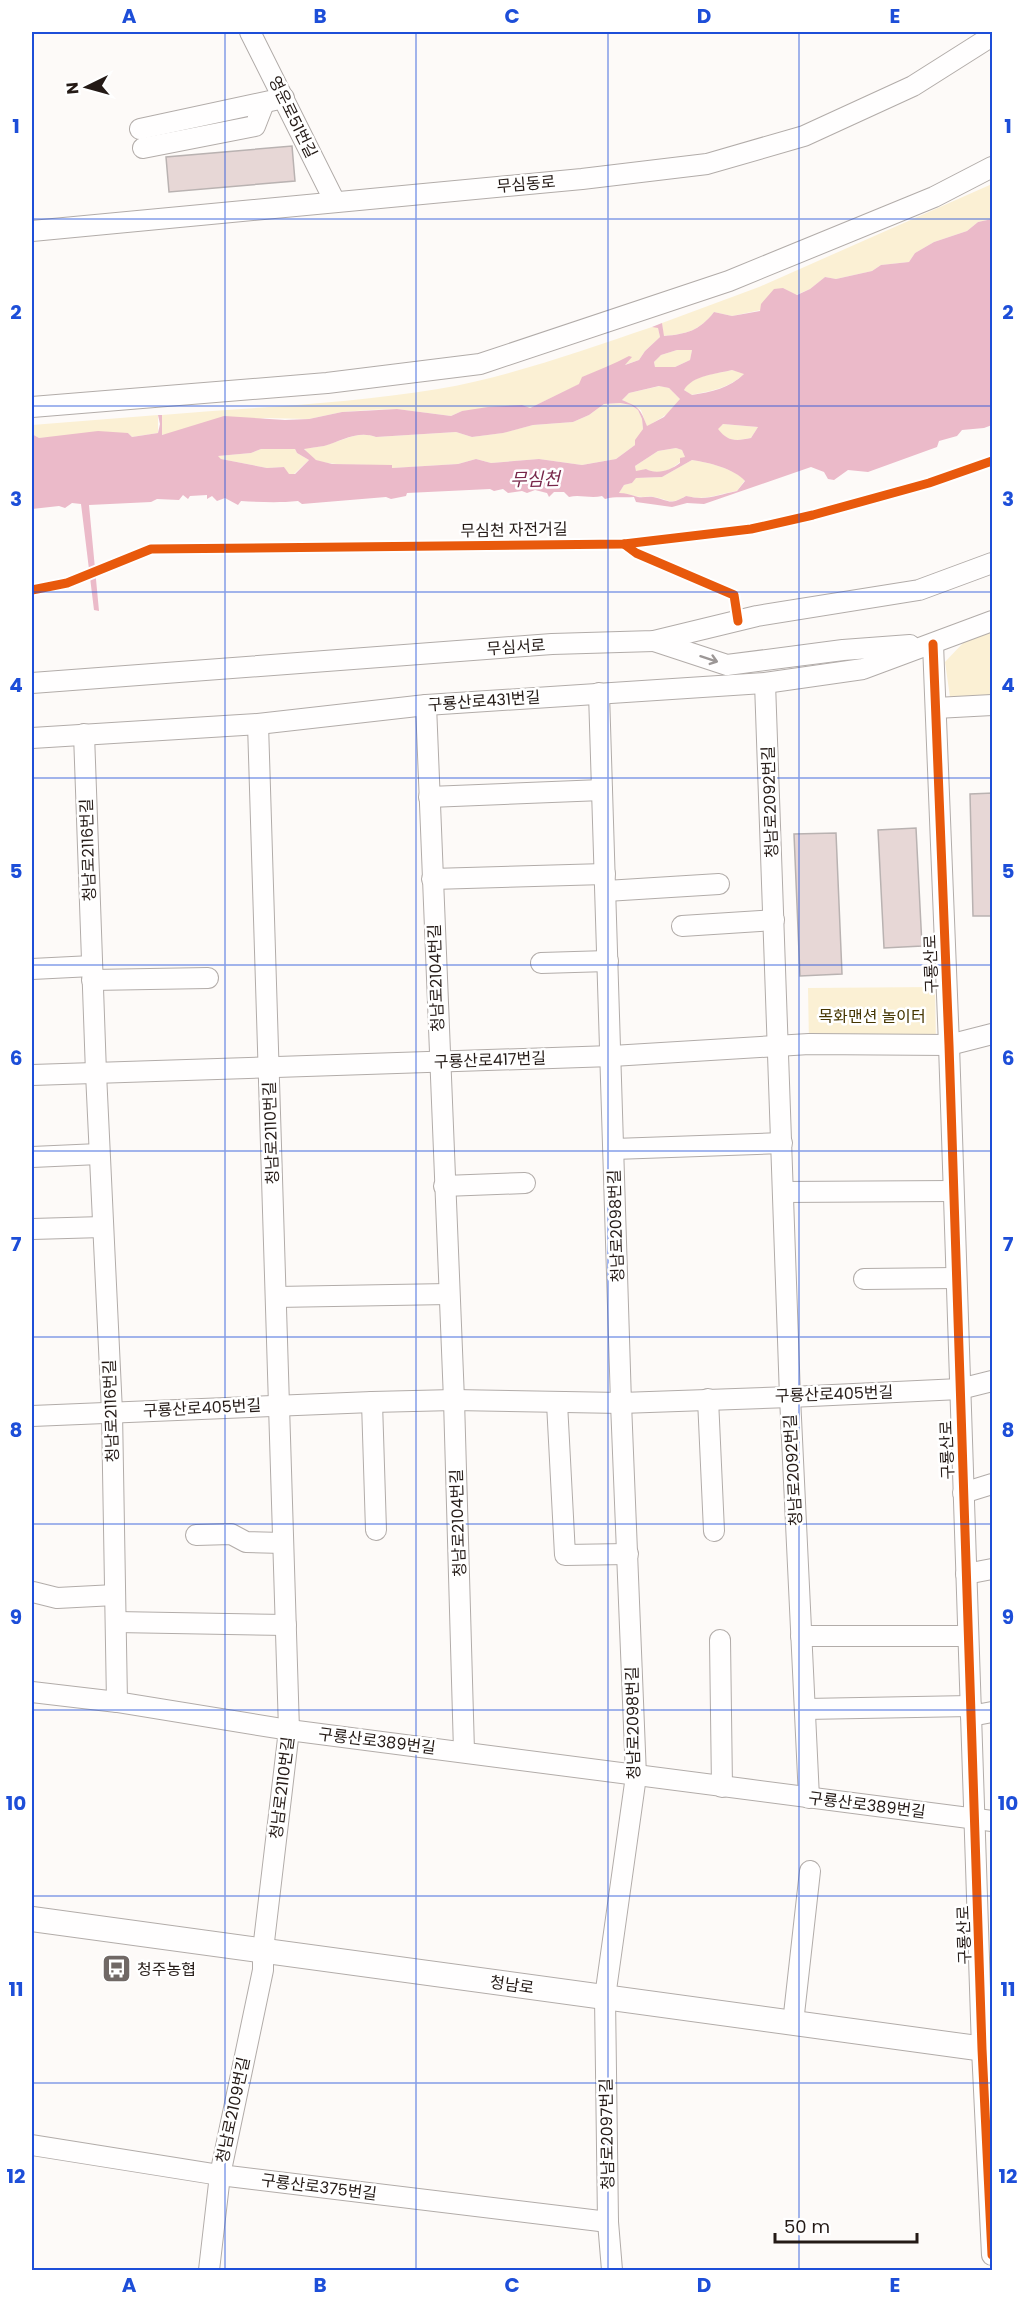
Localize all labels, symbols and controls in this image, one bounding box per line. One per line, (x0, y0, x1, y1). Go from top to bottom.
text: A (122, 2, 137, 30)
text: B (313, 2, 327, 30)
text: C (504, 2, 520, 30)
text: D (697, 2, 711, 30)
text: E (890, 2, 900, 30)
north arrow (57, 57, 117, 117)
street label: 영운로51번길 (263, 72, 323, 162)
text: N (61, 81, 85, 95)
text: 1 (12, 112, 20, 140)
text: 1 (1004, 112, 1012, 140)
street label: 무심동로 (496, 170, 557, 198)
text: 2 (10, 298, 22, 326)
text: 2 (1002, 298, 1014, 326)
water label: 무심천 (510, 466, 562, 492)
text: 3 (10, 485, 22, 513)
text: 3 (1002, 485, 1014, 513)
street label: 무심천 자전거길 (460, 518, 568, 542)
street label: 무심서로 (486, 633, 546, 661)
one-way arrow (699, 655, 718, 666)
text: 4 (9, 671, 23, 699)
text: 4 (1001, 671, 1015, 699)
street label: 구룡산로431번길 (427, 686, 541, 716)
street label: 청남로2092번길 (757, 746, 783, 858)
street label: 청남로2116번길 (75, 798, 101, 902)
text: 5 (10, 857, 23, 885)
text: 5 (1002, 857, 1015, 885)
street label: 청남로2104번길 (423, 924, 449, 1032)
street label: 구룡산로 (918, 934, 944, 994)
park label: 목화맨션 놀이터 (818, 1005, 926, 1028)
text: 6 (10, 1044, 22, 1072)
text: 6 (1002, 1044, 1014, 1072)
street label: 구룡산로417번길 (434, 1047, 546, 1073)
street label: 청남로2110번길 (258, 1081, 284, 1185)
street label: 청남로2098번길 (603, 1169, 629, 1283)
text: 7 (11, 1230, 22, 1258)
text: 7 (1003, 1230, 1014, 1258)
street label: 청남로2116번길 (98, 1359, 124, 1463)
street label: 구룡산로405번길 (774, 1380, 894, 1408)
street label: 구룡산로405번길 (142, 1393, 262, 1423)
street label: 청남로2092번길 (779, 1413, 807, 1527)
text: 8 (10, 1416, 22, 1444)
text: 8 (1002, 1416, 1014, 1444)
street label: 구룡산로 (934, 1420, 960, 1480)
street label: 청남로2104번길 (445, 1469, 471, 1577)
text: 9 (10, 1603, 22, 1631)
text: 9 (1002, 1603, 1014, 1631)
street label: 청남로2098번길 (621, 1666, 645, 1780)
street label: 구룡산로389번길 (317, 1722, 437, 1760)
street label: 청남로2110번길 (264, 1735, 300, 1841)
street label: 구룡산로389번길 (807, 1786, 927, 1824)
text: 10 (6, 1789, 26, 1817)
text: 10 (998, 1789, 1018, 1817)
street label: 구룡산로 (951, 1905, 977, 1965)
bus stop icon: 청주농협 (100, 1953, 132, 1985)
place label: 청주농협 (137, 1958, 196, 1981)
street label: 청남로 (489, 1971, 536, 1999)
text: 11 (8, 1975, 24, 2003)
text: 11 (1000, 1975, 1016, 2003)
street label: 청남로2109번길 (211, 2055, 255, 2165)
street label: 청남로2097번길 (595, 2078, 619, 2190)
text: 12 (7, 2162, 25, 2190)
text: 12 (999, 2162, 1017, 2190)
street label: 구룡산로375번길 (260, 2168, 378, 2206)
scale bar (775, 2206, 918, 2244)
text: 50 m (784, 2214, 830, 2239)
text: A (122, 2271, 137, 2299)
text: B (313, 2271, 327, 2299)
text: C (504, 2271, 520, 2299)
text: D (697, 2271, 711, 2299)
text: E (890, 2271, 900, 2299)

